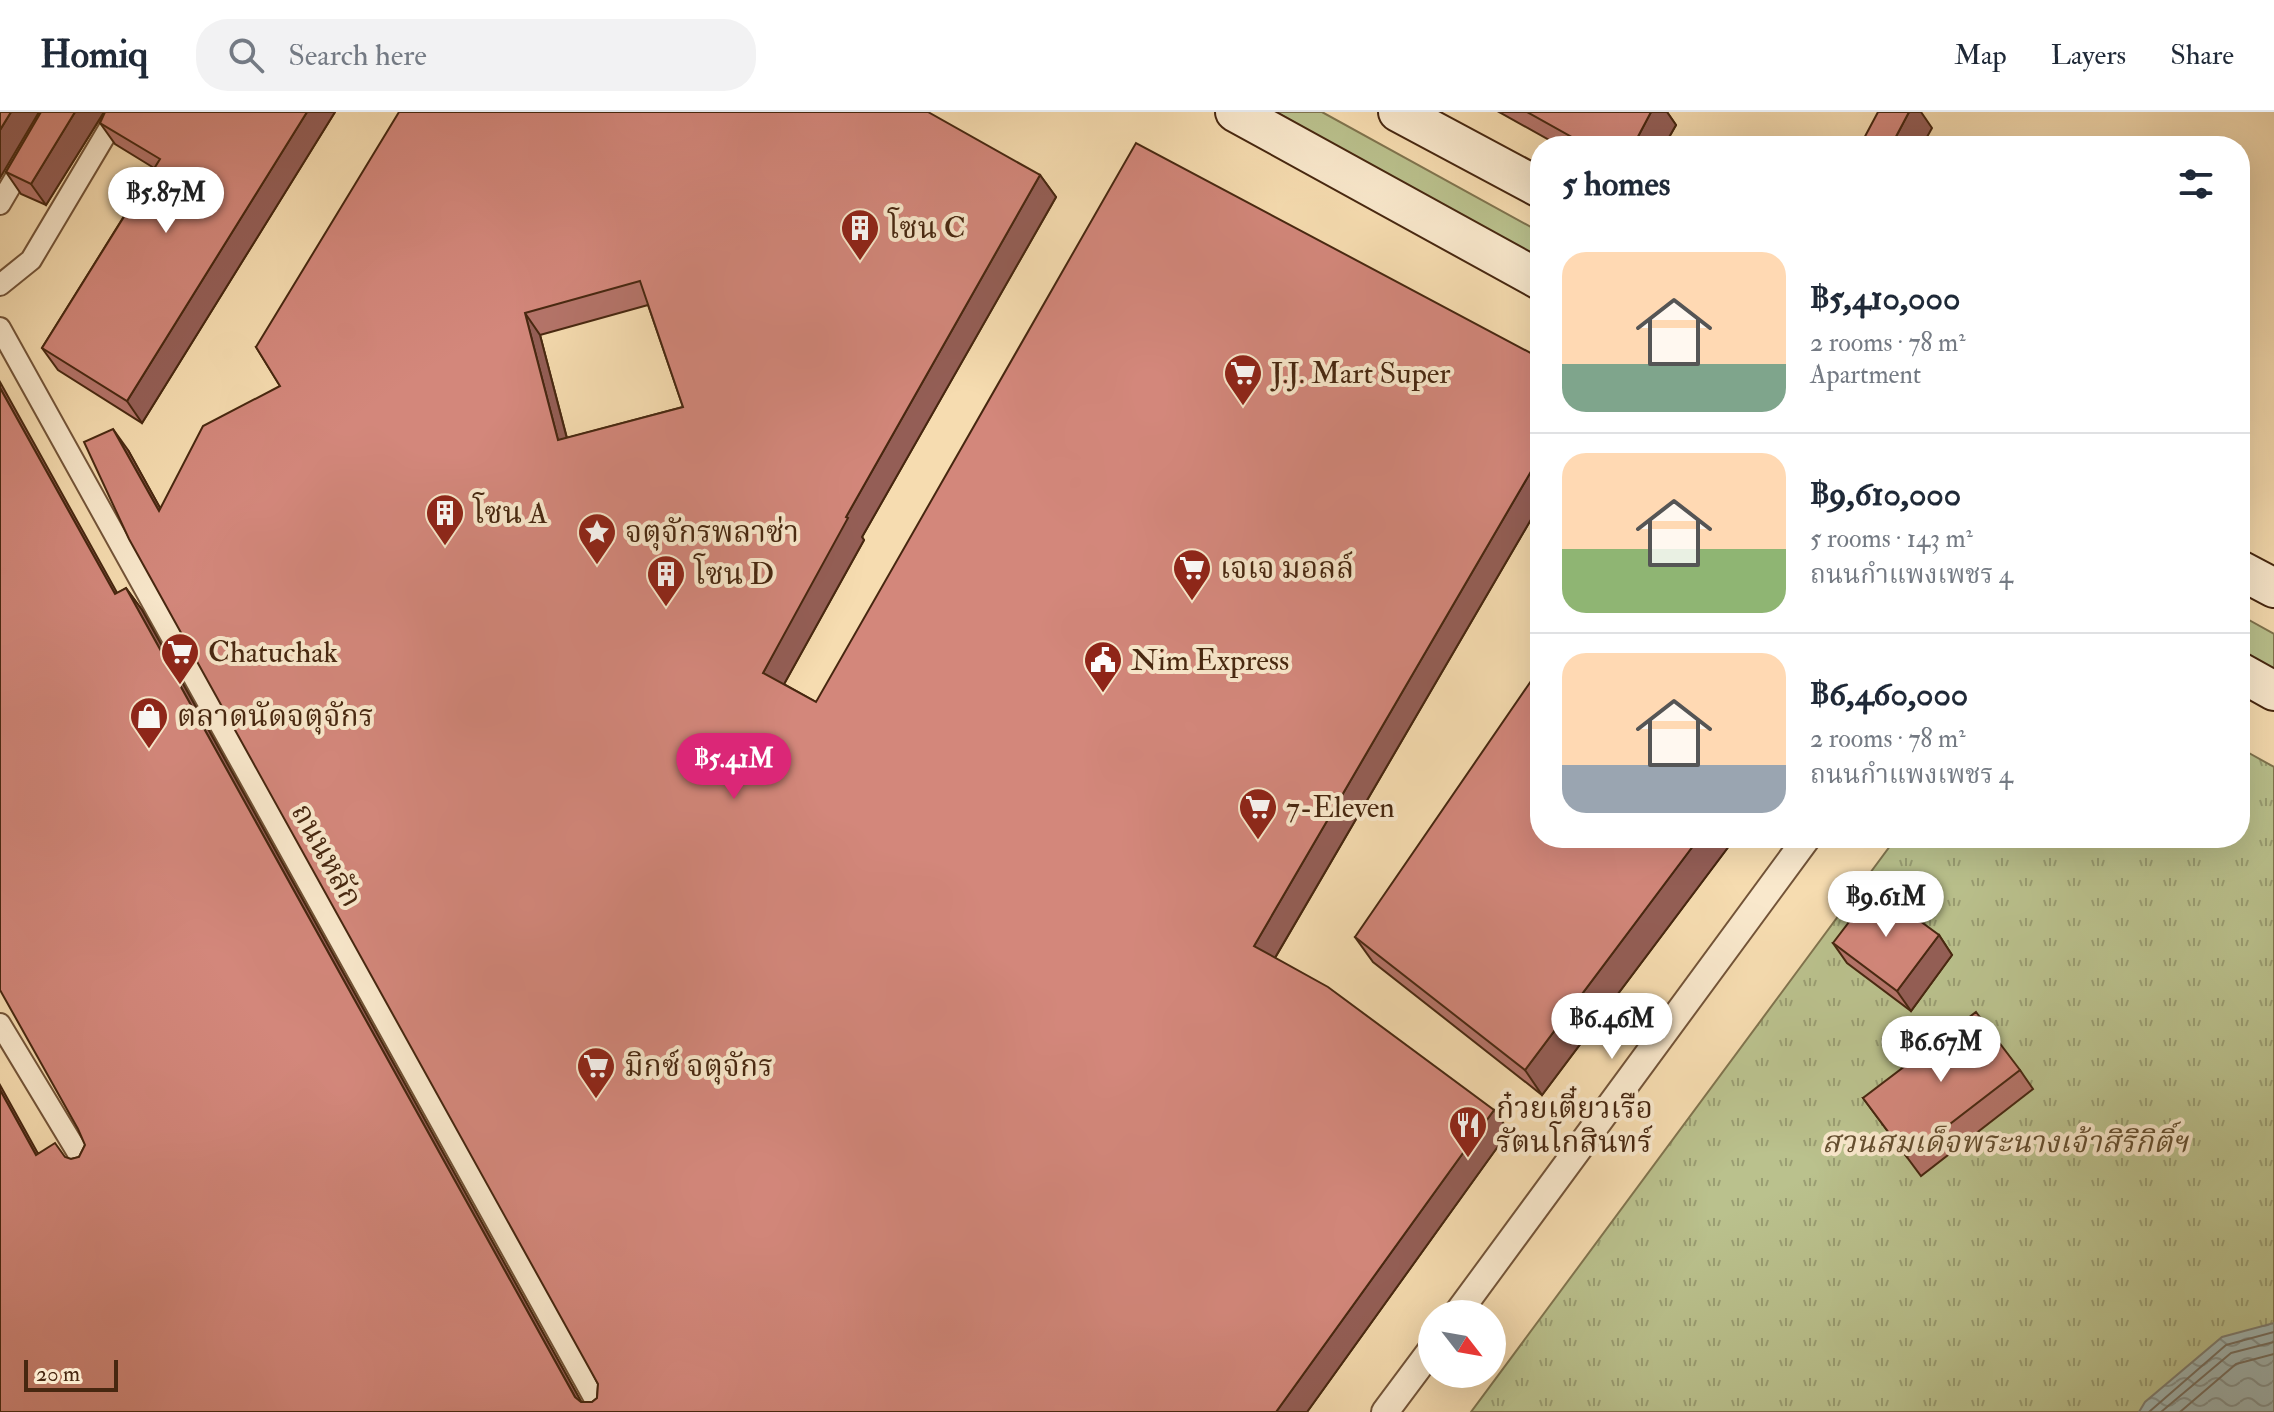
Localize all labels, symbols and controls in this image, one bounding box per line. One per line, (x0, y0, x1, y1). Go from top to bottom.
search box (196, 19, 756, 91)
text: Homiq (40, 31, 148, 79)
icon: search (224, 33, 268, 77)
text: Search here (288, 37, 427, 74)
text: Map (1954, 38, 2007, 73)
text: Layers (2051, 38, 2126, 73)
text: Share (2170, 38, 2234, 73)
icon: filters (2174, 162, 2218, 206)
text: 5 homes (1562, 163, 1670, 206)
pin: ฿5.87M (101, 167, 231, 235)
text: ฿5.87M (126, 177, 206, 209)
building icon: โซน C (839, 207, 881, 262)
place label: โซน C (887, 207, 966, 247)
text: ฿5,410,000 (1810, 277, 1960, 320)
icon: home (1626, 284, 1722, 380)
text: 2 rooms · 78 m² (1810, 327, 1966, 359)
supermarket icon: J.J. Mart Super (1222, 352, 1264, 407)
place label: J.J. Mart Super (1270, 355, 1451, 392)
text: Apartment (1810, 359, 1921, 391)
text: ฿9,610,000 (1810, 473, 1961, 516)
icon: home (1626, 485, 1722, 581)
building icon: โซน A (424, 492, 466, 547)
place label: โซน A (472, 492, 548, 532)
place icon: จตุจักรพลาซ่า (576, 511, 618, 566)
place label: จตุจักรพลาซ่า (625, 514, 799, 551)
text: 5 rooms · 143 m² (1810, 523, 1973, 555)
supermarket icon: เจเจ มอลล์ (1171, 547, 1213, 602)
place label: เจเจ มอลล์ (1220, 550, 1354, 587)
building icon: โซน D (645, 553, 687, 608)
place label: โซน D (693, 553, 774, 593)
text: ถนนกำแพงเพชร 4 (1810, 559, 2013, 591)
supermarket icon: Chatuchak (159, 631, 201, 686)
place label: Chatuchak (208, 634, 338, 671)
public building icon: Nim Express (1082, 639, 1124, 694)
place label: Nim Express (1131, 642, 1289, 679)
text: ฿6,460,000 (1810, 673, 1968, 716)
icon: home (1626, 685, 1722, 781)
shop icon: ตลาดนัดจตุจักร (128, 695, 170, 750)
place label: ตลาดนัดจตุจักร (177, 698, 374, 735)
text: 2 rooms · 78 m² (1810, 723, 1966, 755)
pin: ฿5.41M (669, 733, 799, 801)
text: ฿5.41M (694, 743, 774, 775)
text: ถนนกำแพงเพชร 4 (1810, 759, 2013, 791)
supermarket icon: 7-Eleven (1237, 786, 1279, 841)
place label: 7-Eleven (1286, 789, 1395, 826)
street label: ถนนหลัก (283, 797, 370, 914)
pin: ฿9.61M (1821, 871, 1951, 939)
text: ฿9.61M (1846, 881, 1926, 913)
pin: ฿6.46M (1547, 993, 1677, 1061)
text: ฿6.46M (1569, 1003, 1655, 1035)
pin: ฿6.67M (1876, 1016, 2006, 1084)
text: ฿6.67M (1900, 1026, 1982, 1058)
supermarket icon: มิกซ์ จตุจักร (575, 1045, 617, 1100)
place label: มิกซ์ จตุจักร (624, 1048, 773, 1085)
place label: ก๋วยเตี๋ยวเรือ รัตนโกสินทร์ (1496, 1086, 1653, 1161)
restaurant icon: ก๋วยเตี๋ยวเรือ รัตนโกสินทร์ (1447, 1104, 1489, 1159)
park label: สวนสมเด็จพระนางเจ้าสิริกิติ์ฯ (1822, 1121, 2189, 1161)
north arrow (1418, 1300, 1506, 1388)
map controls (1418, 1300, 1506, 1388)
scale bar (24, 1356, 118, 1392)
text: 20 m (36, 1360, 80, 1388)

